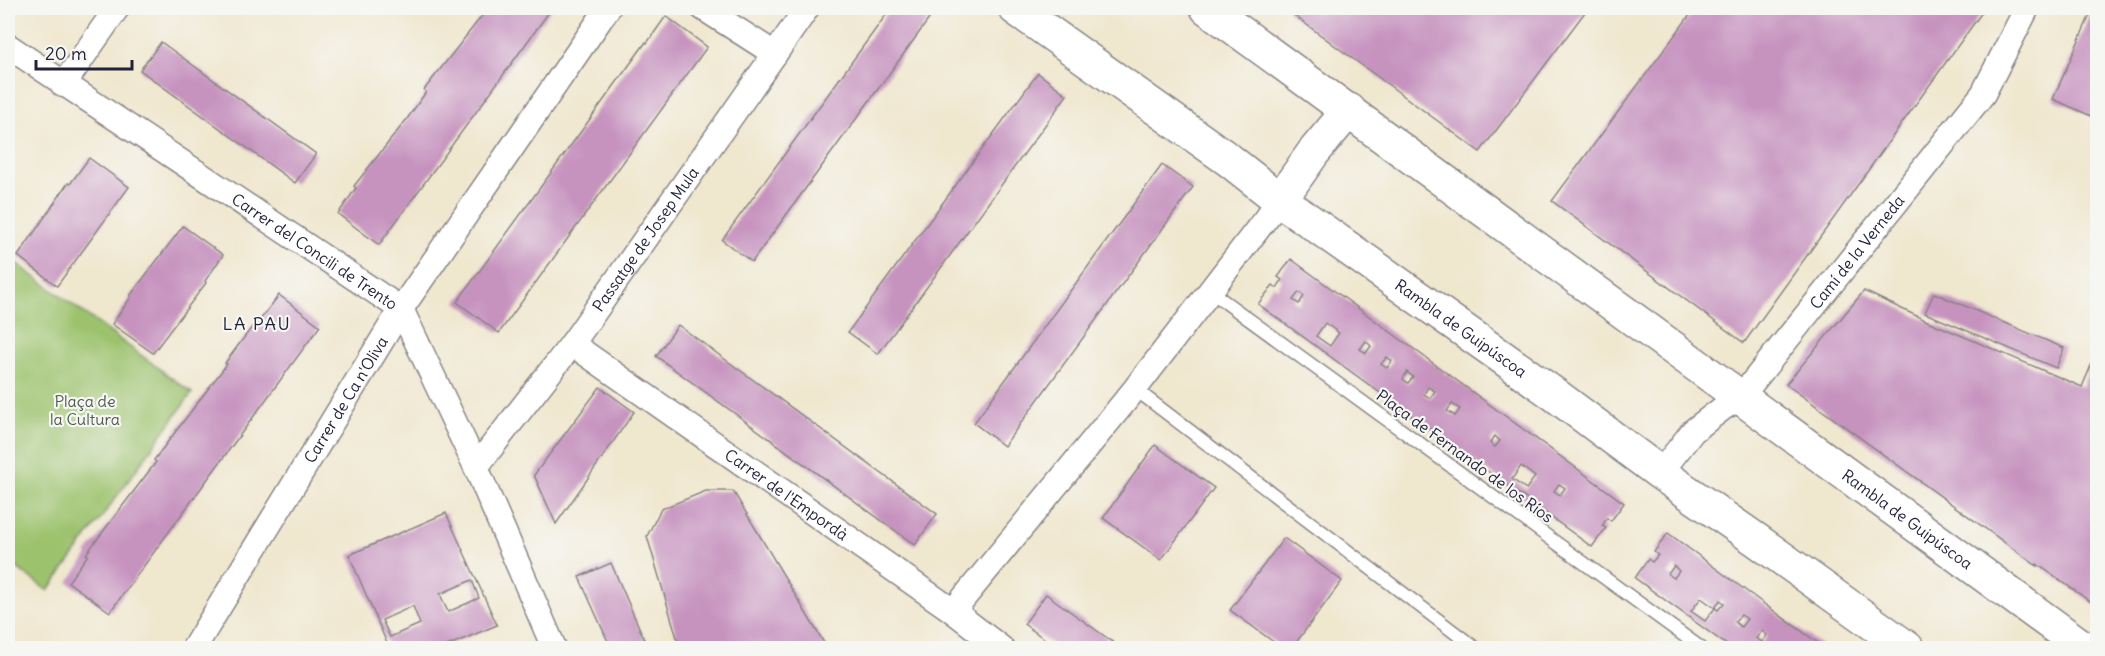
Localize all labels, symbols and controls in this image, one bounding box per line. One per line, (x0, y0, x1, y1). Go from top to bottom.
scale bar (36, 33, 132, 71)
text: 20 m (45, 42, 87, 65)
street label: Passatge de Josep Mula (588, 163, 703, 315)
street label: Carrer del Concili de Trento (228, 189, 401, 314)
street label: Camí de la Verneda (1805, 191, 1908, 313)
street label: Rambla de Guipúscoa (1391, 275, 1531, 382)
district label: LA PAU (223, 312, 291, 335)
street label: Carrer de Ca n'Oliva (299, 333, 392, 467)
street label: Plaça de Fernando de los Ríos (1373, 385, 1557, 527)
park label: Plaça de la Cultura (50, 391, 120, 429)
street label: Carrer de l'Empordà (721, 444, 852, 544)
street label: Rambla de Guipúscoa (1838, 465, 1977, 573)

